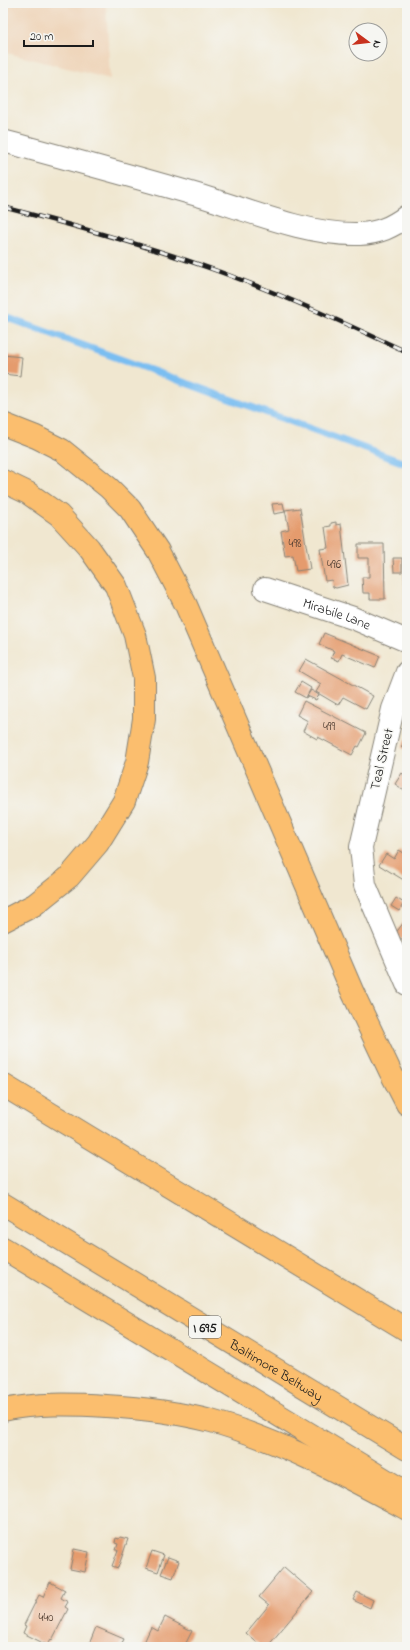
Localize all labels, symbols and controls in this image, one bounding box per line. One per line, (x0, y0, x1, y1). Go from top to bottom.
scale bar (24, 22, 93, 48)
north arrow (348, 22, 388, 62)
text: 20 m (30, 28, 53, 46)
text: N (368, 39, 385, 50)
house number: 498 (288, 535, 302, 553)
house number: 496 (327, 556, 342, 574)
street label: Mirabile Lane (300, 593, 375, 637)
house number: 499 (323, 718, 335, 736)
street label: Teal Street (365, 726, 400, 792)
road number: I 695 (189, 1316, 221, 1338)
street label: Baltimore Beltway (224, 1334, 327, 1409)
house number: 440 (38, 1609, 54, 1627)

